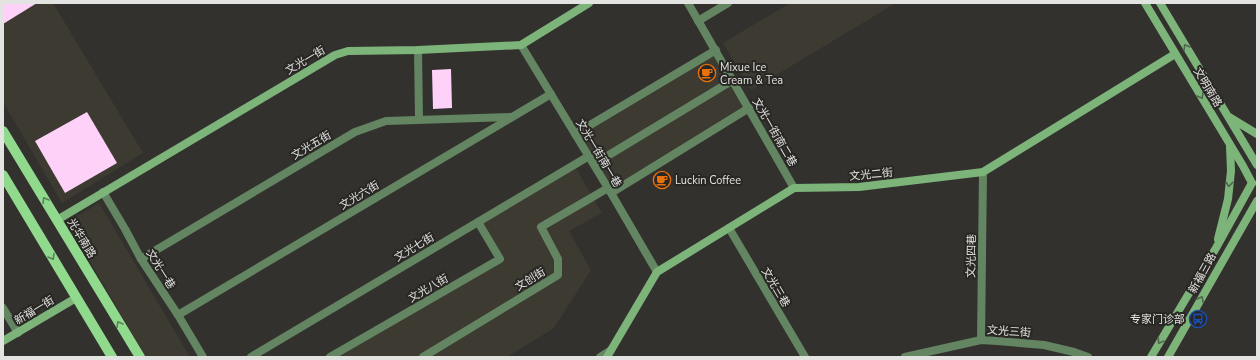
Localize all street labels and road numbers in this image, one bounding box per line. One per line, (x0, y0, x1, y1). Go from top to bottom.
street label: 文光一街 (283, 43, 328, 78)
street label: 文明南路 (1190, 65, 1225, 110)
street label: 文光一街南二巷 (749, 95, 800, 169)
street label: 文光一街南一巷 (572, 116, 625, 190)
street label: 文光五街 (289, 128, 334, 163)
street label: 文光二街 (848, 165, 894, 184)
street label: 文光六街 (337, 178, 382, 213)
street label: 光华南路 (64, 216, 99, 261)
street label: 文光七街 (392, 230, 437, 265)
street label: 文光四巷 (964, 234, 979, 278)
street label: 文光一巷 (143, 247, 179, 292)
street label: 新福三路 (1185, 250, 1220, 296)
street label: 文创街 (512, 265, 548, 294)
street label: 文光三巷 (758, 265, 793, 310)
street label: 文光八街 (405, 271, 451, 306)
street label: 新福一街 (12, 293, 57, 328)
street label: 文光三街 (986, 322, 1031, 341)

